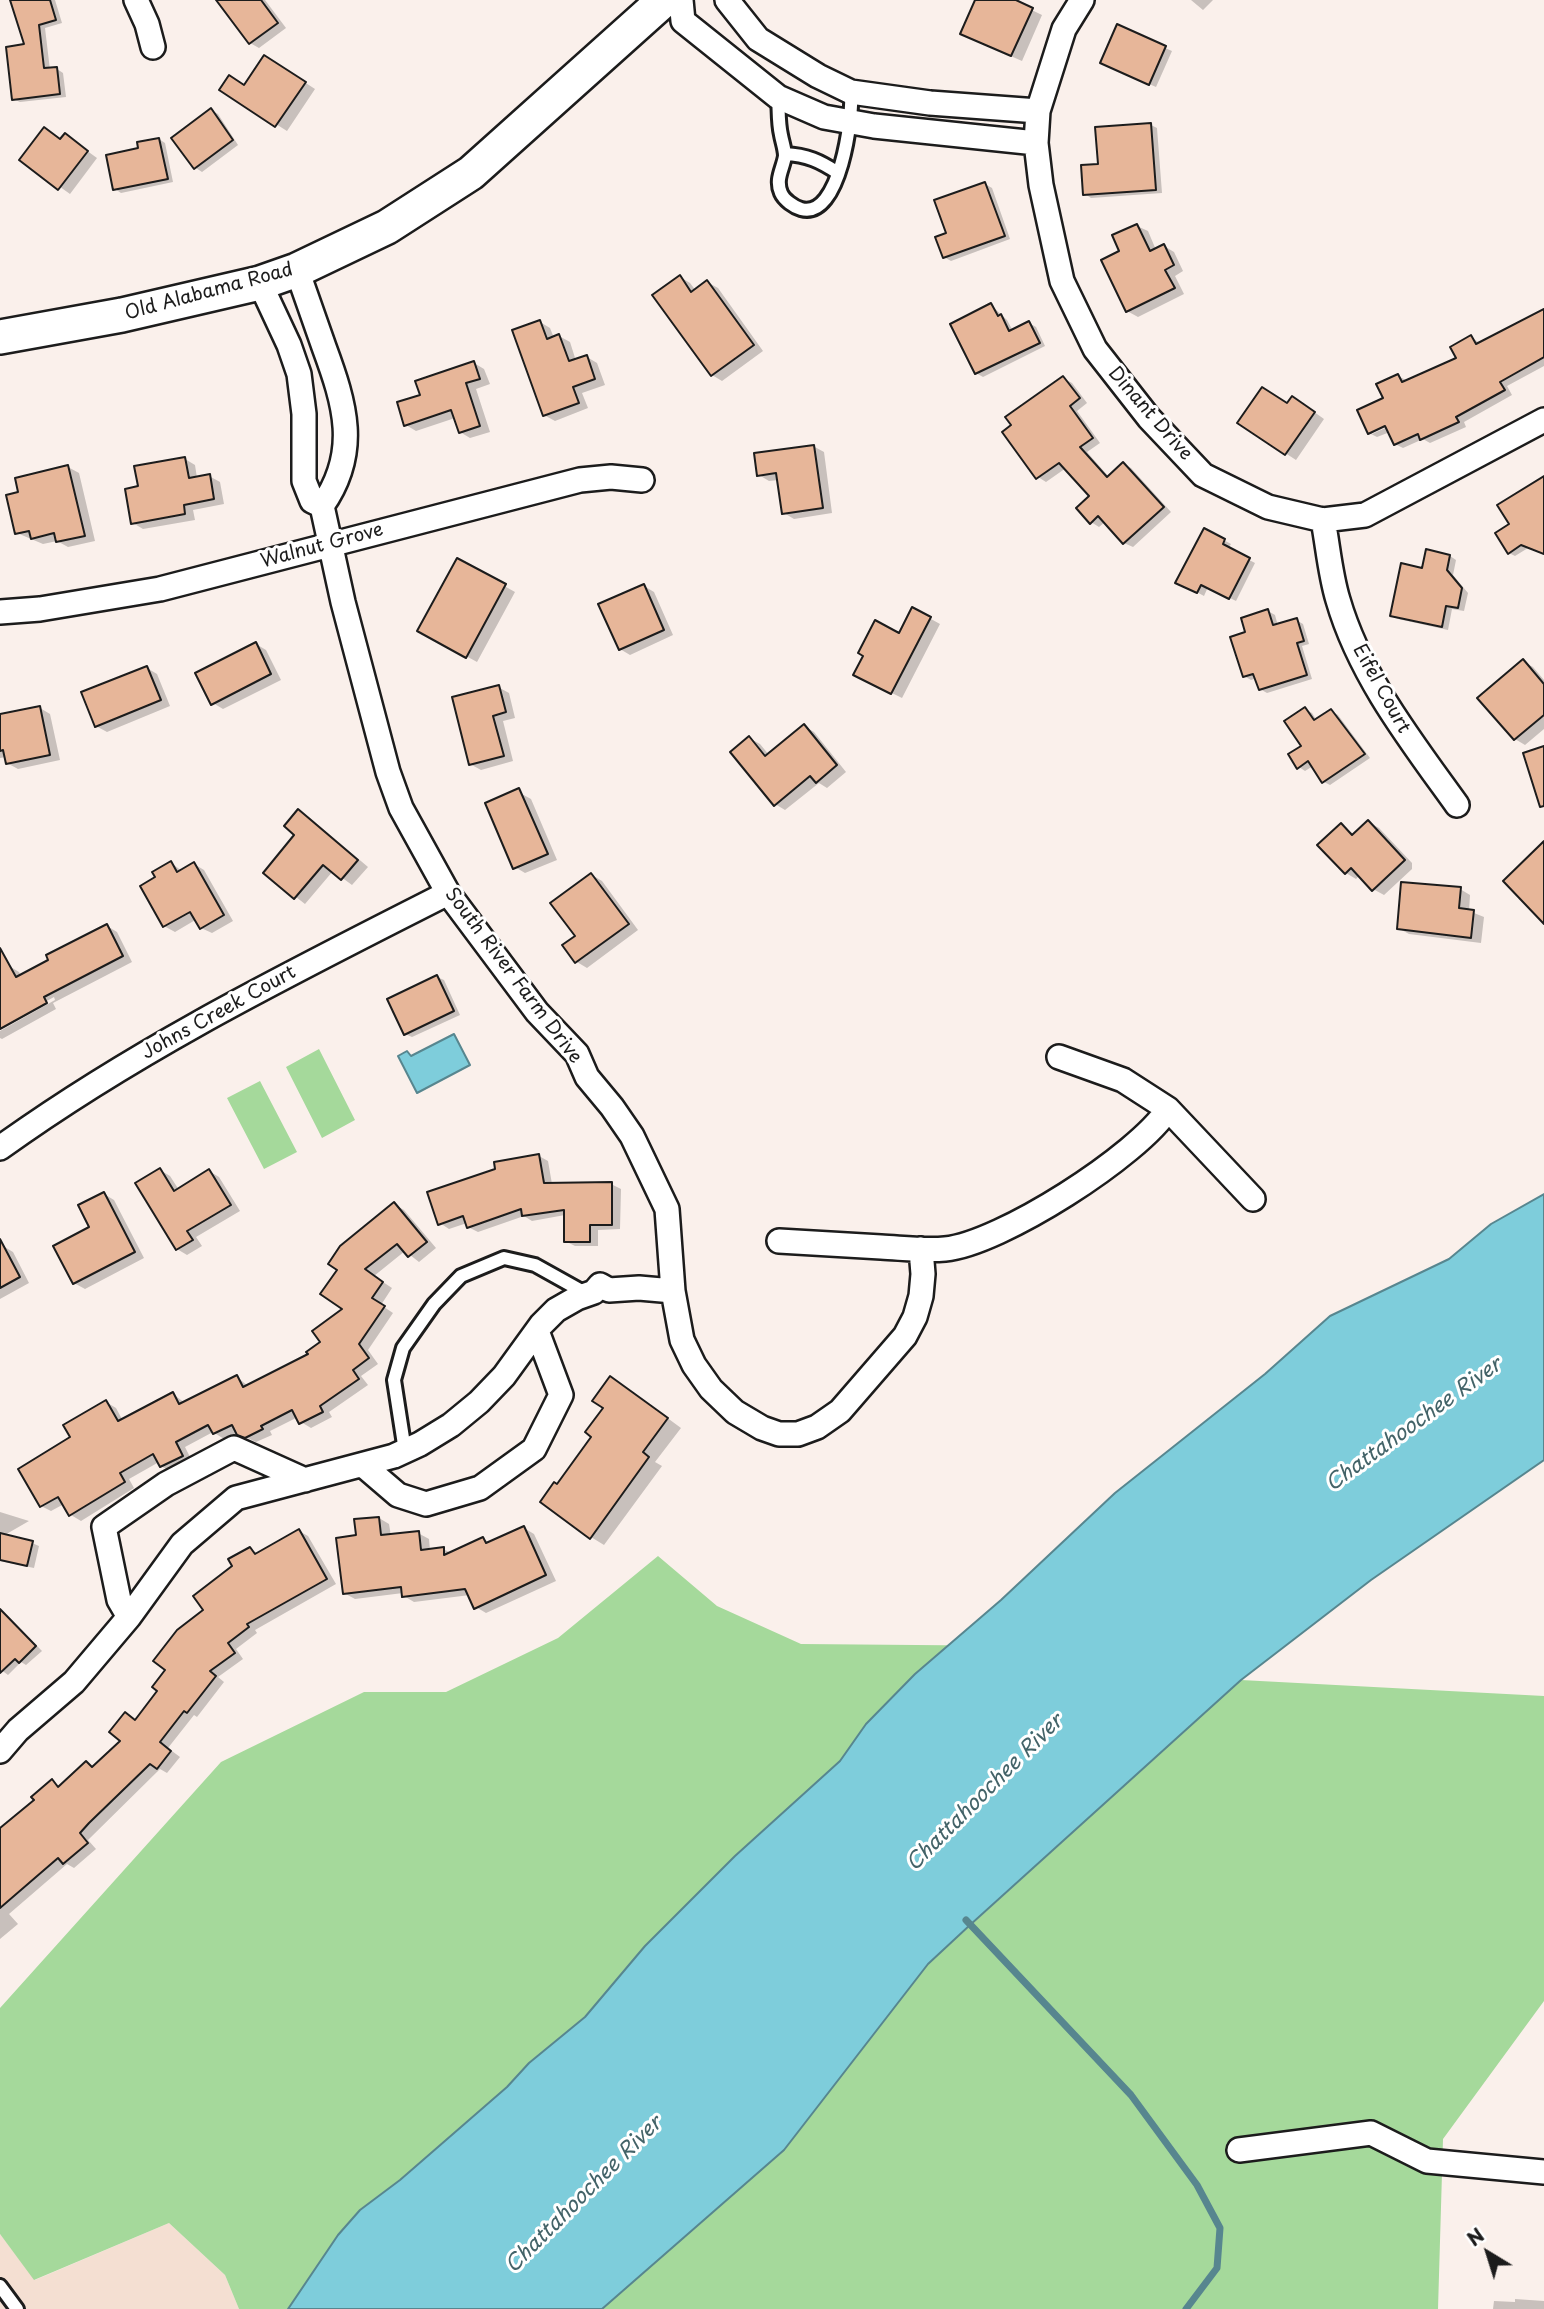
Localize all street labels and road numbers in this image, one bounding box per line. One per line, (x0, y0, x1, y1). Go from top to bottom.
street label: Old Alabama Road (122, 259, 296, 325)
street label: Dinant Drive (1103, 362, 1197, 466)
street label: Walnut Grove (258, 519, 386, 573)
street label: Eifel Court (1347, 641, 1415, 737)
street label: South River Farm Drive (440, 884, 586, 1068)
street label: Johns Creek Court (138, 961, 300, 1065)

